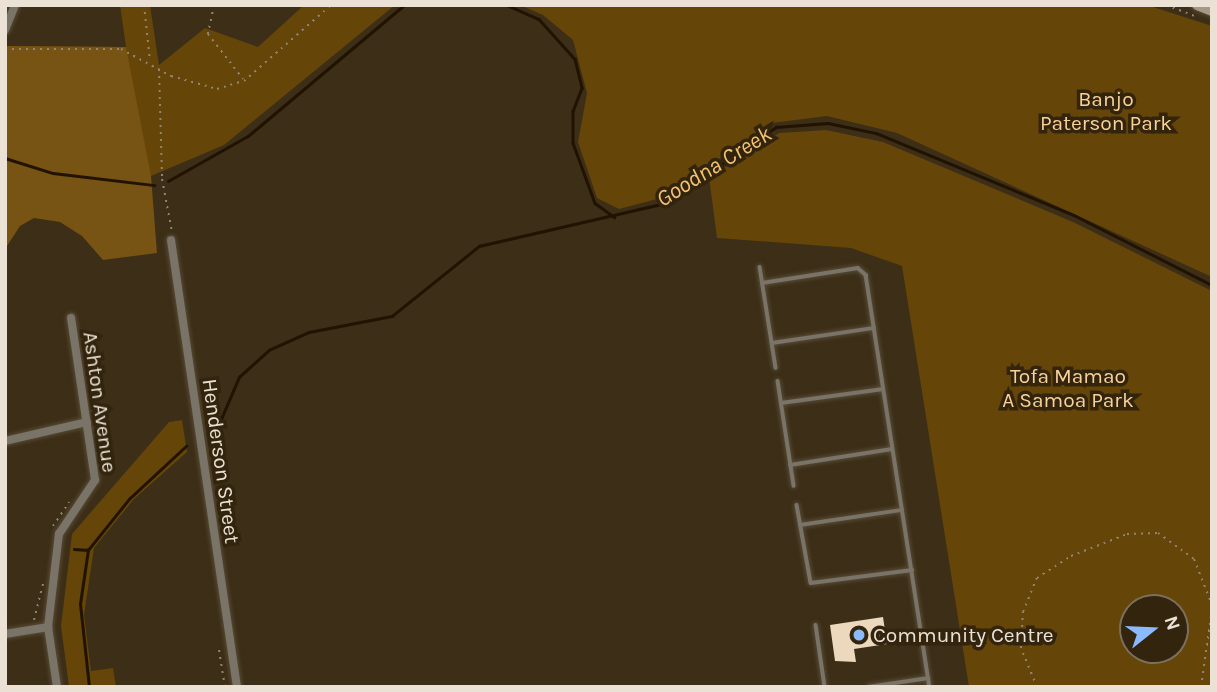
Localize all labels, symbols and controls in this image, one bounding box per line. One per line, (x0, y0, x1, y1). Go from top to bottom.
park label: Banjo Paterson Park (1040, 86, 1172, 136)
water label: Goodna Creek (651, 121, 777, 213)
street label: Ashton Avenue (78, 330, 122, 474)
park label: Tofa Mamao A Samoa Park (1002, 363, 1134, 413)
street label: Henderson Street (197, 377, 245, 545)
north arrow (1119, 594, 1189, 664)
text: N (1160, 613, 1185, 633)
place label: Community Centre (873, 622, 1054, 648)
marker: Community Centre (851, 627, 867, 643)

